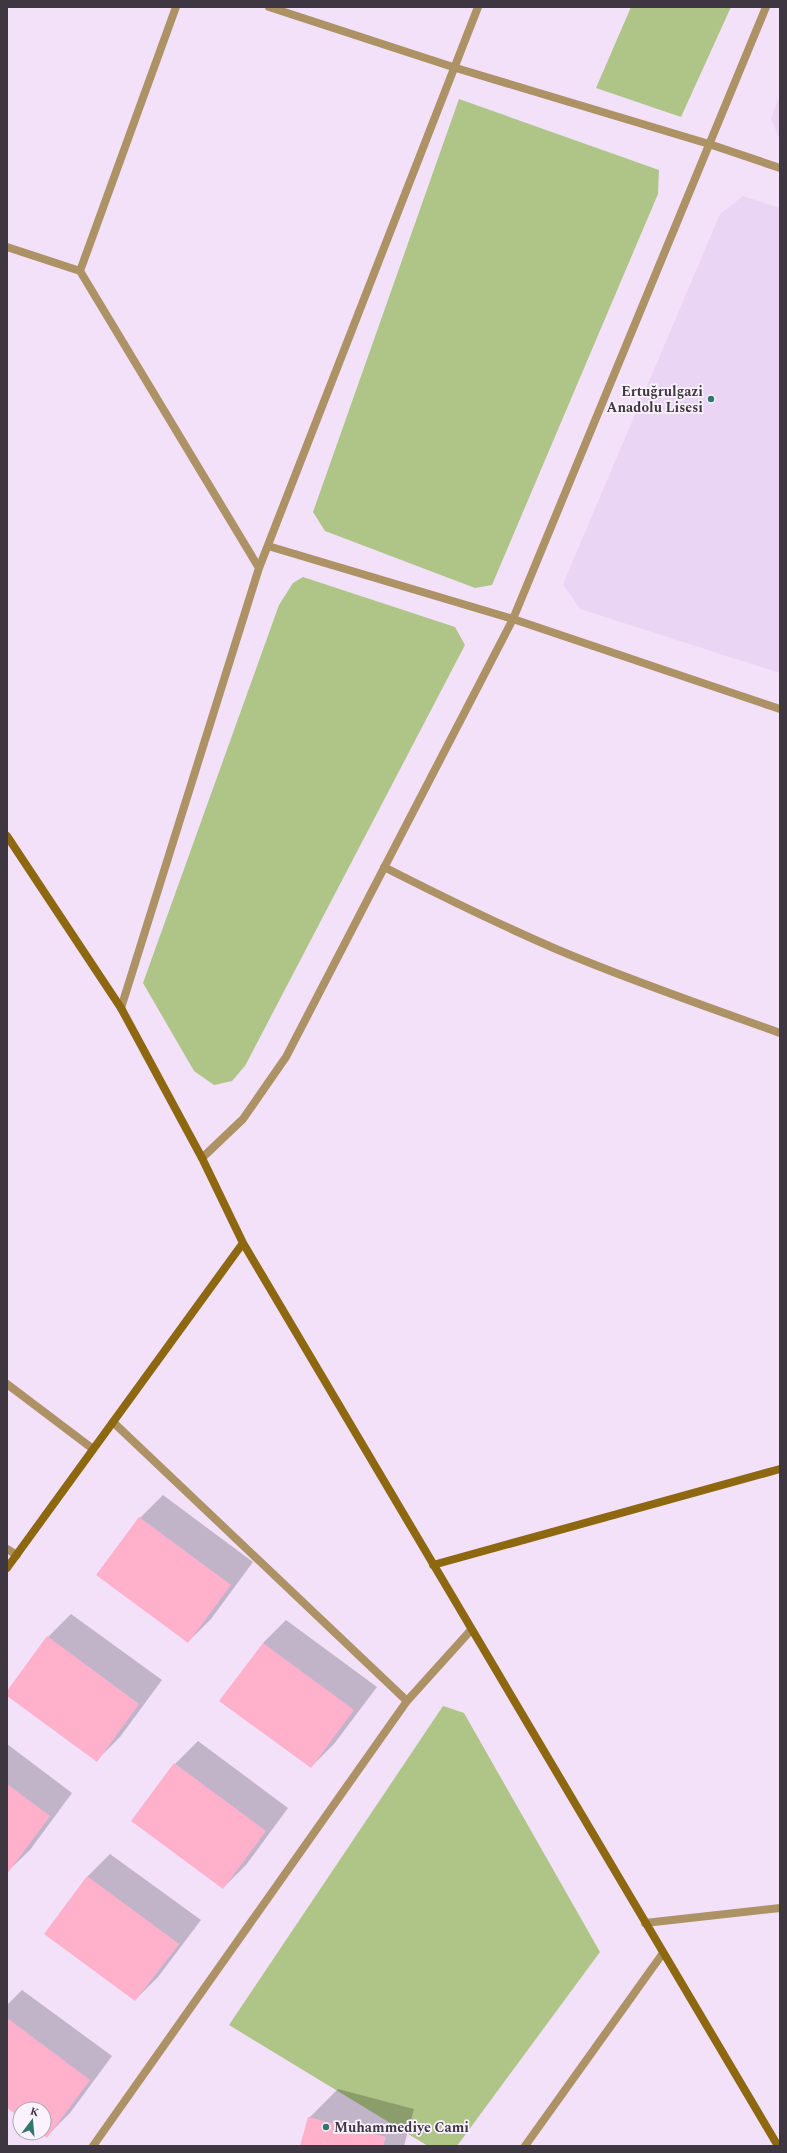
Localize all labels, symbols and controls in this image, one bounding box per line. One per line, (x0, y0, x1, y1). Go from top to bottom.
place label: Ertuğrulgazi Anadolu Lisesi (607, 381, 703, 418)
marker: Ertuğrulgazi Anadolu Lisesi (706, 394, 716, 404)
north arrow (12, 2101, 52, 2141)
text: K (28, 2103, 42, 2121)
place label: Muhammediye Cami (334, 2117, 469, 2138)
marker: Muhammediye Cami (321, 2122, 331, 2132)

